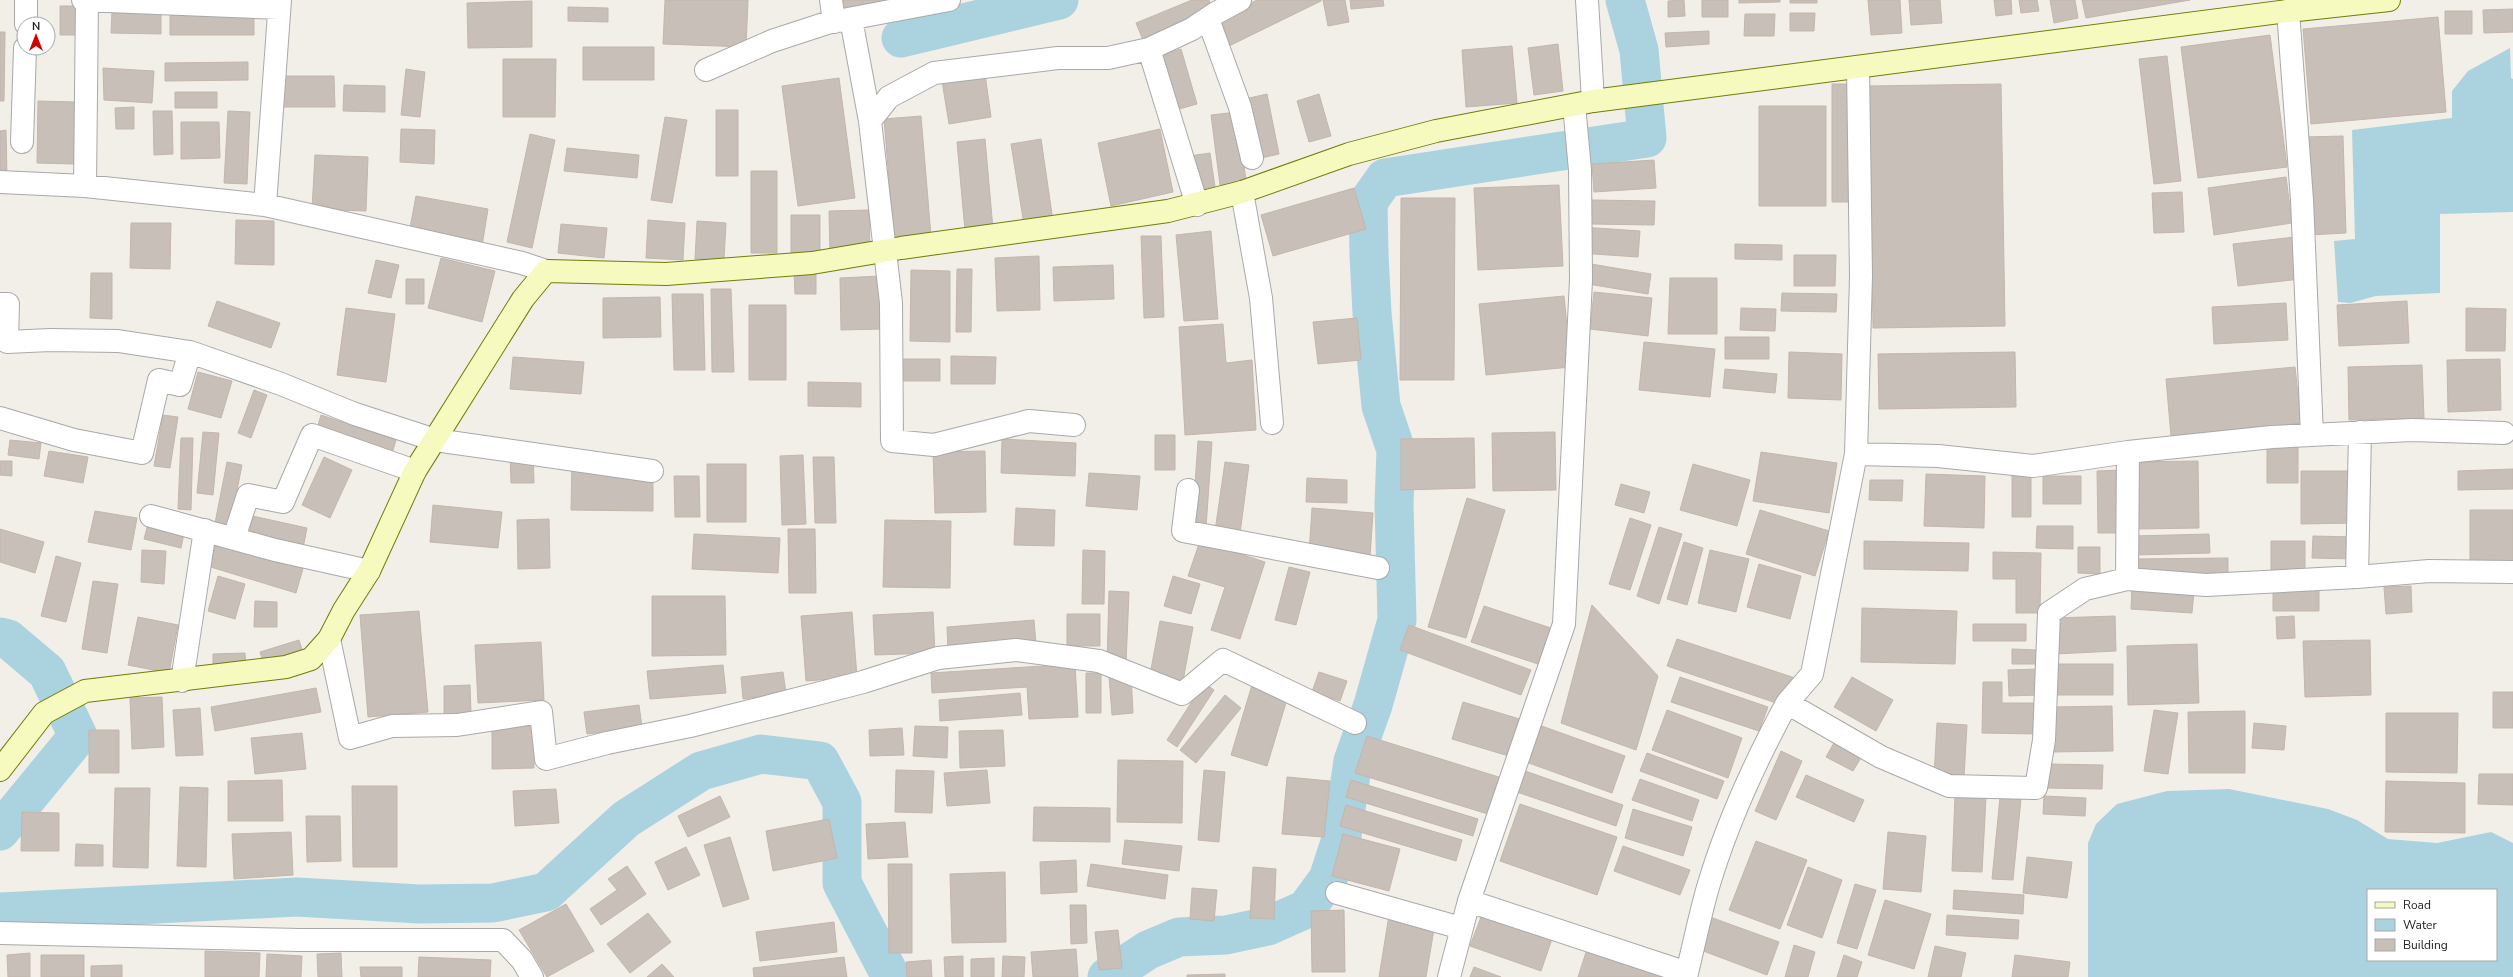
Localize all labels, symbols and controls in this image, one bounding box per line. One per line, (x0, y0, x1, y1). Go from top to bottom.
north arrow (16, 16, 56, 56)
text: N (32, 19, 40, 34)
legend (2367, 889, 2497, 961)
text: Road (2403, 897, 2431, 913)
text: Water (2403, 917, 2437, 933)
text: Building (2403, 937, 2448, 953)

